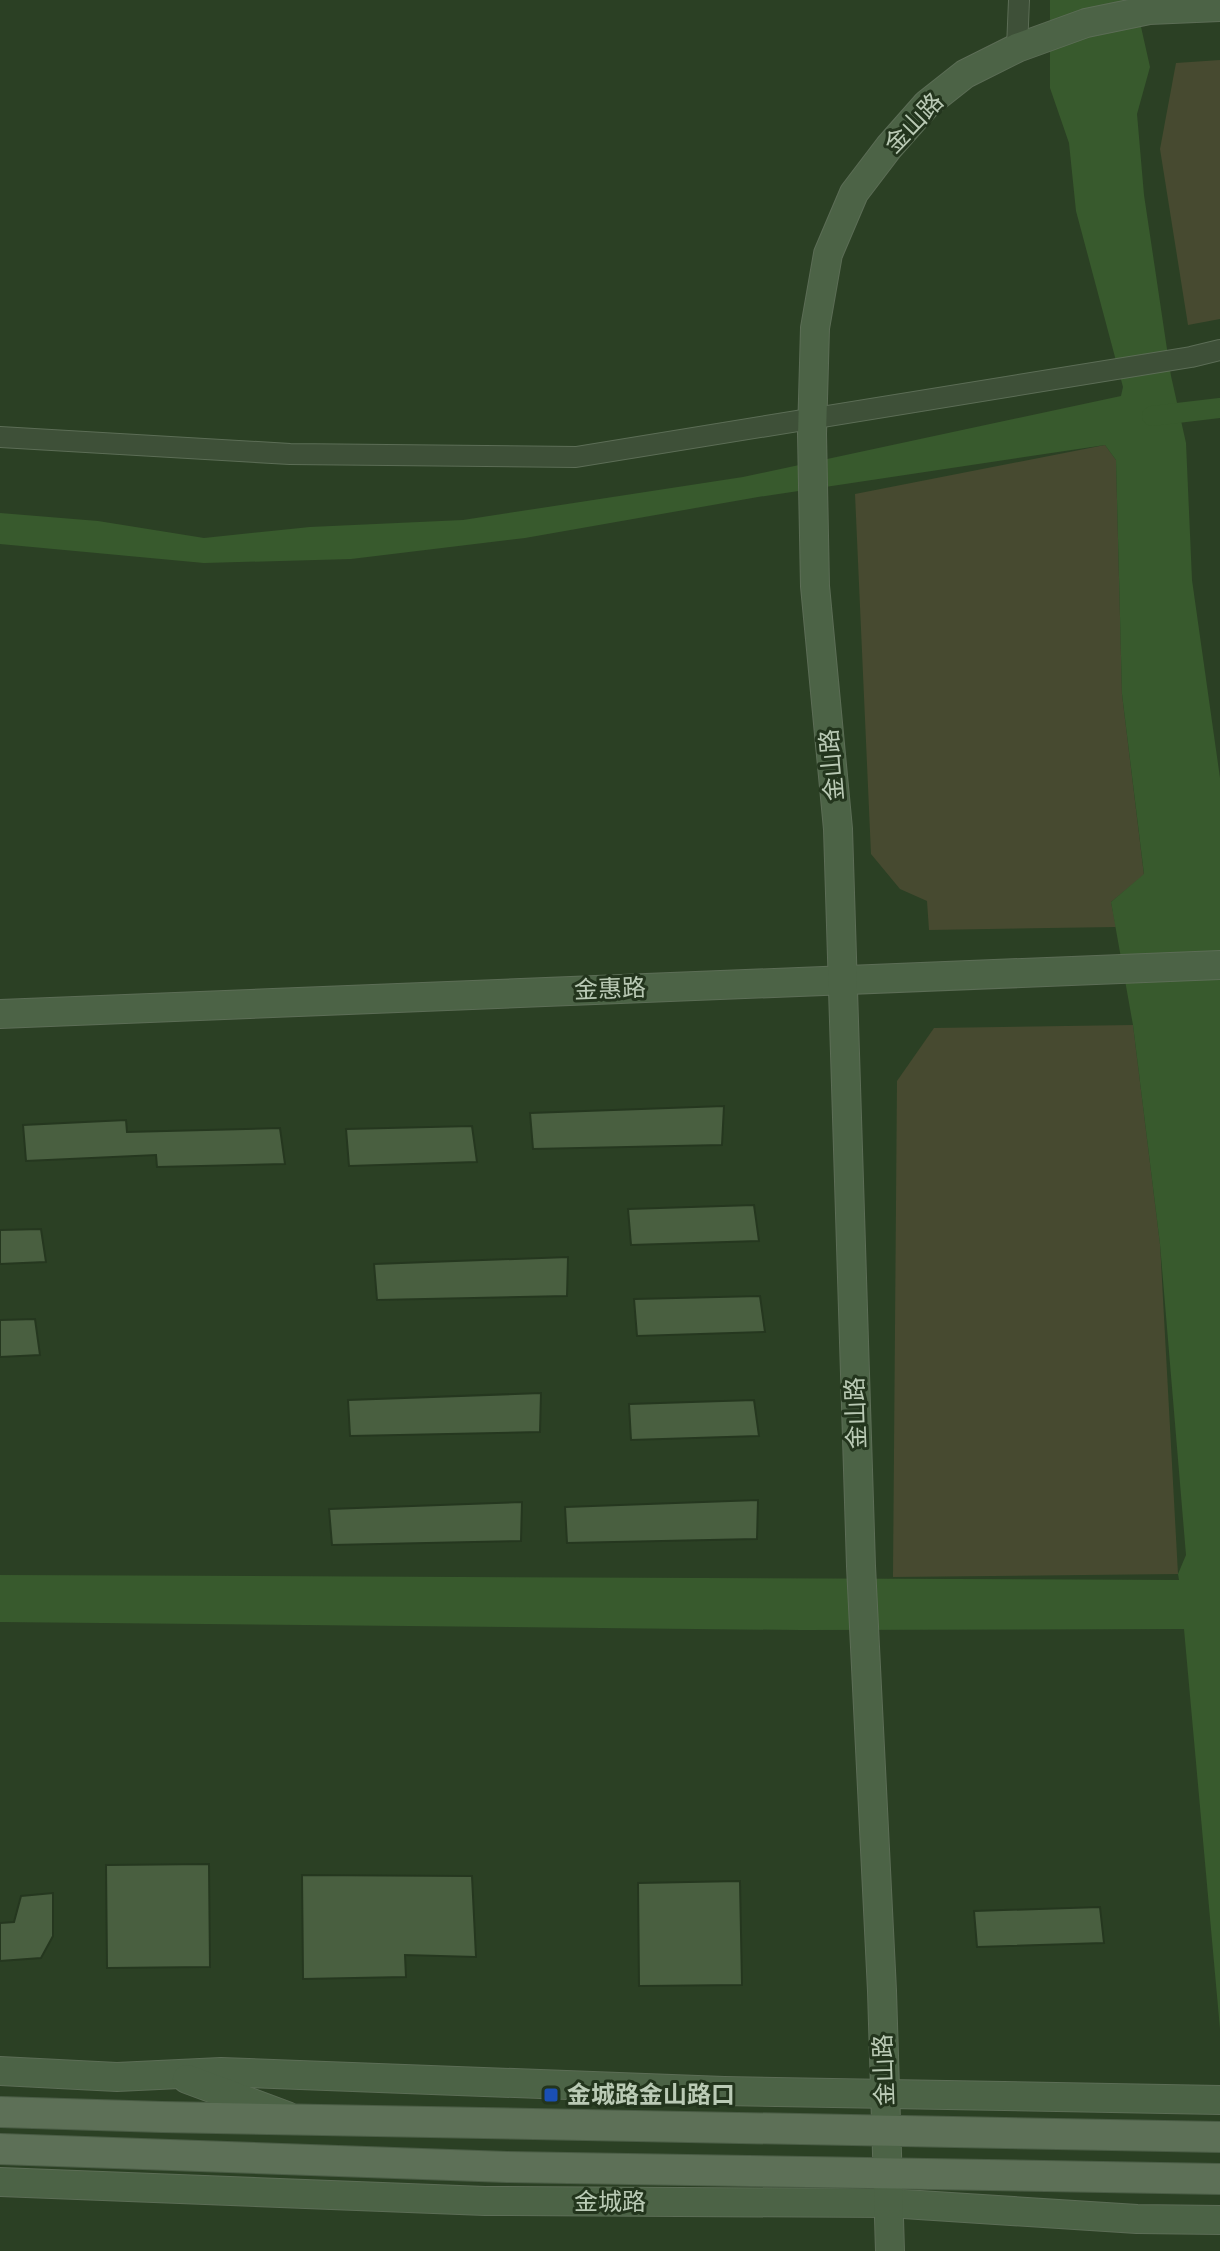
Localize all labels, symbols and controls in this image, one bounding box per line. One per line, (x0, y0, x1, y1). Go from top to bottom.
street label: 金山路 (877, 86, 951, 160)
street label: 金山路 (813, 728, 851, 802)
street label: 金惠路 (573, 972, 647, 1006)
street label: 金山路 (839, 1376, 873, 1450)
street label: 金山路 (867, 2033, 901, 2107)
place label: 金城路金山路口 (567, 2079, 735, 2111)
marker: 金城路金山路口 (542, 2086, 560, 2104)
street label: 金城路 (574, 2186, 646, 2218)

